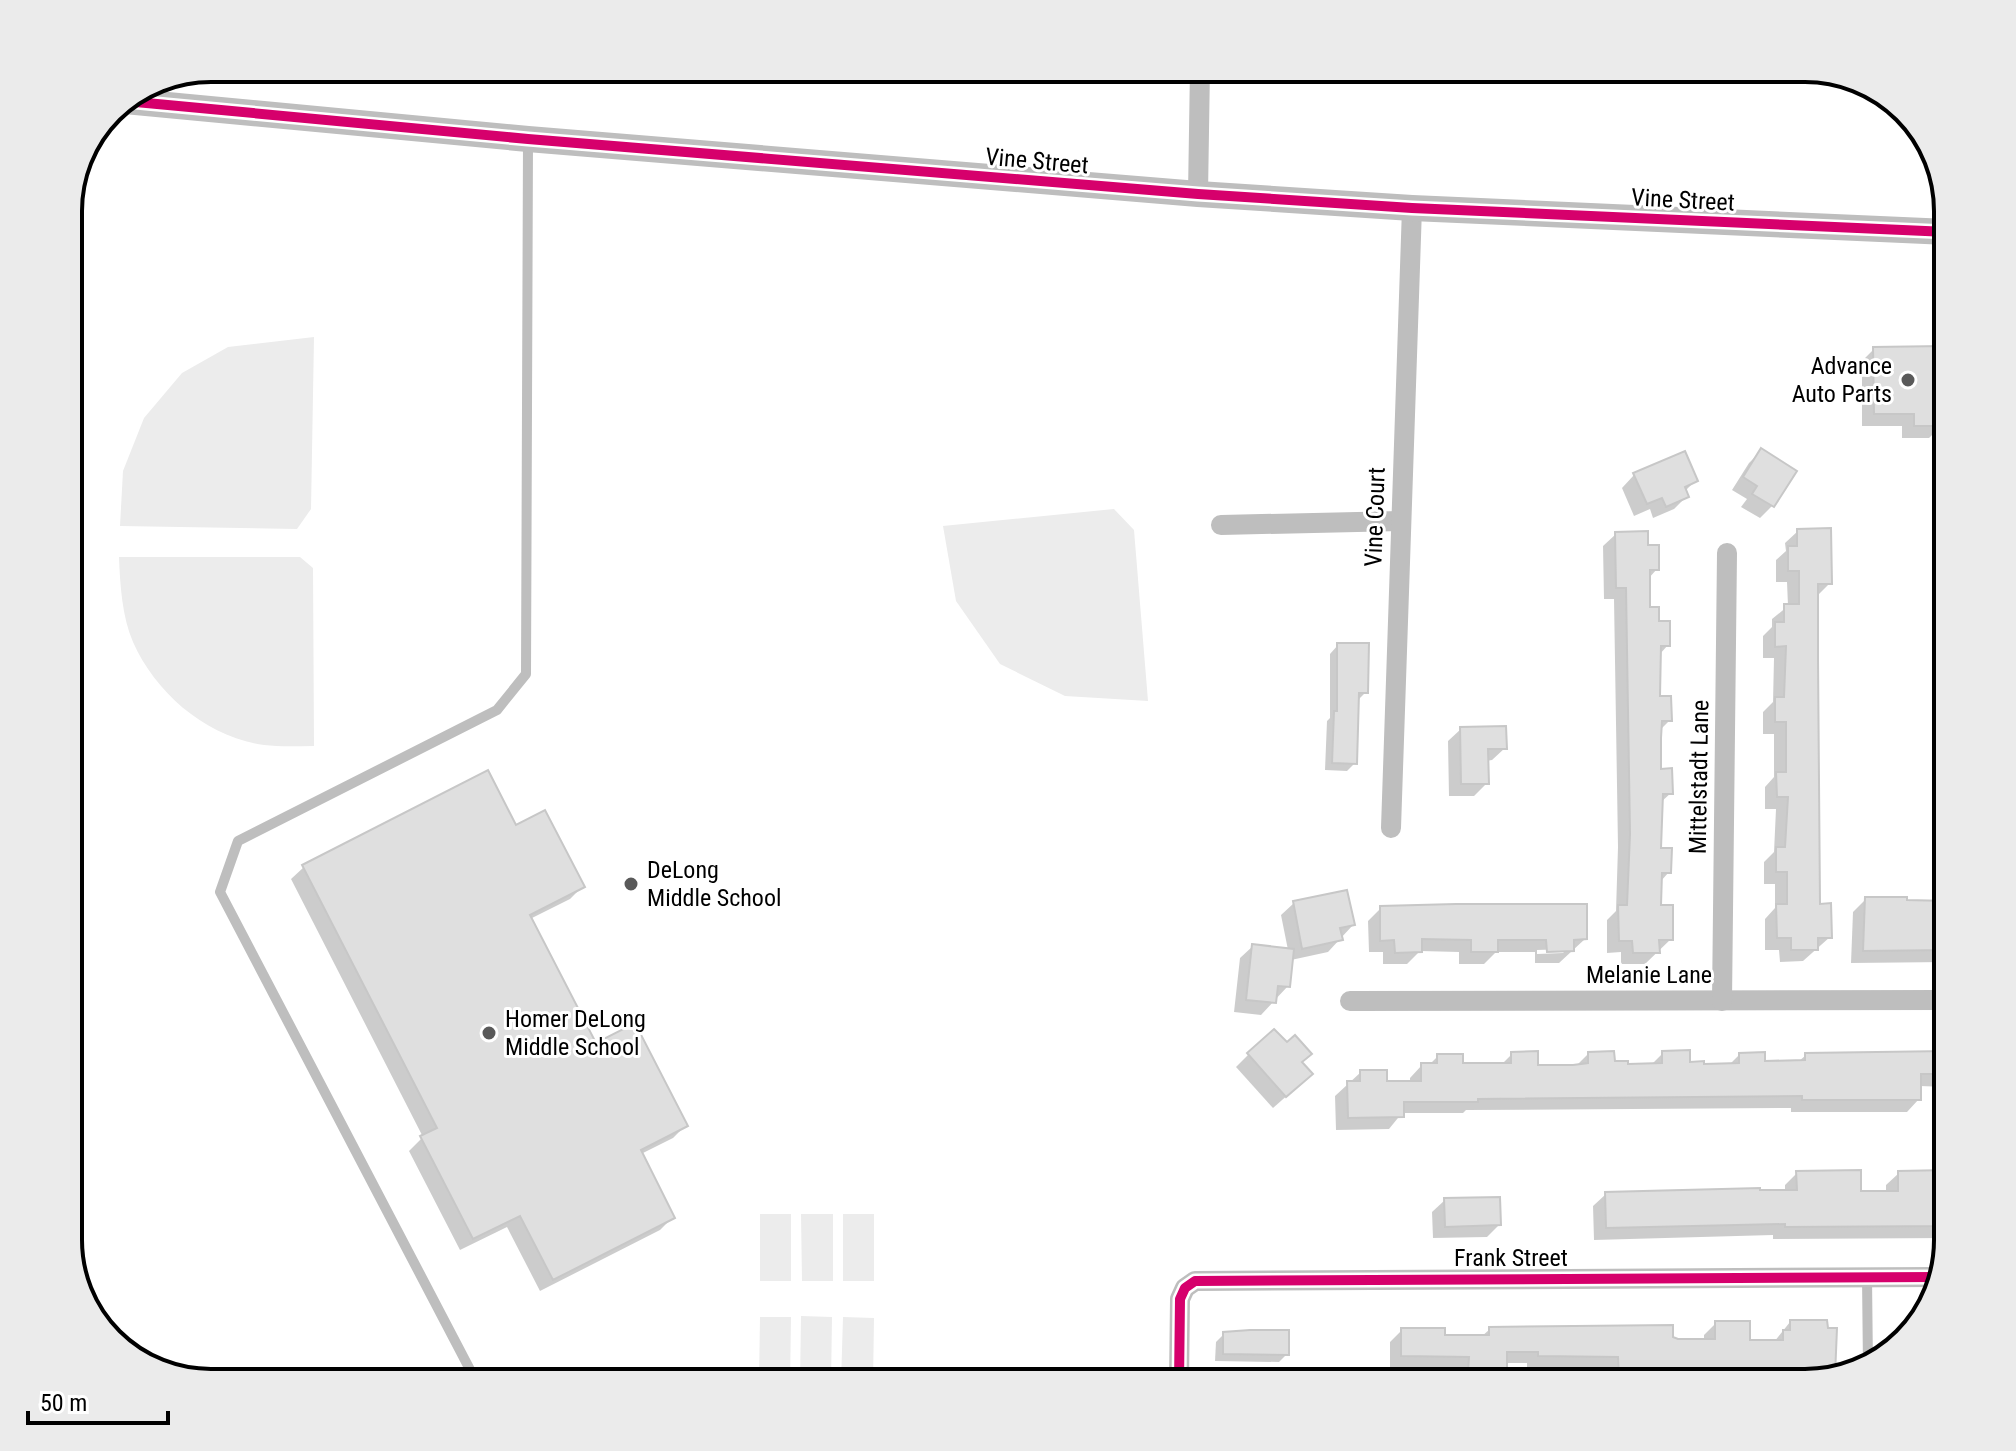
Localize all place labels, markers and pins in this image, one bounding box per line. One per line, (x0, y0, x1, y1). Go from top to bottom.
place label: Advance Auto Parts (1792, 352, 1892, 408)
marker: Advance Auto Parts (1899, 371, 1917, 389)
place label: DeLong Middle School (647, 856, 781, 912)
marker: DeLong Middle School (622, 875, 640, 893)
place label: Homer DeLong Middle School (505, 1005, 646, 1061)
marker: Homer DeLong Middle School (480, 1024, 498, 1042)

